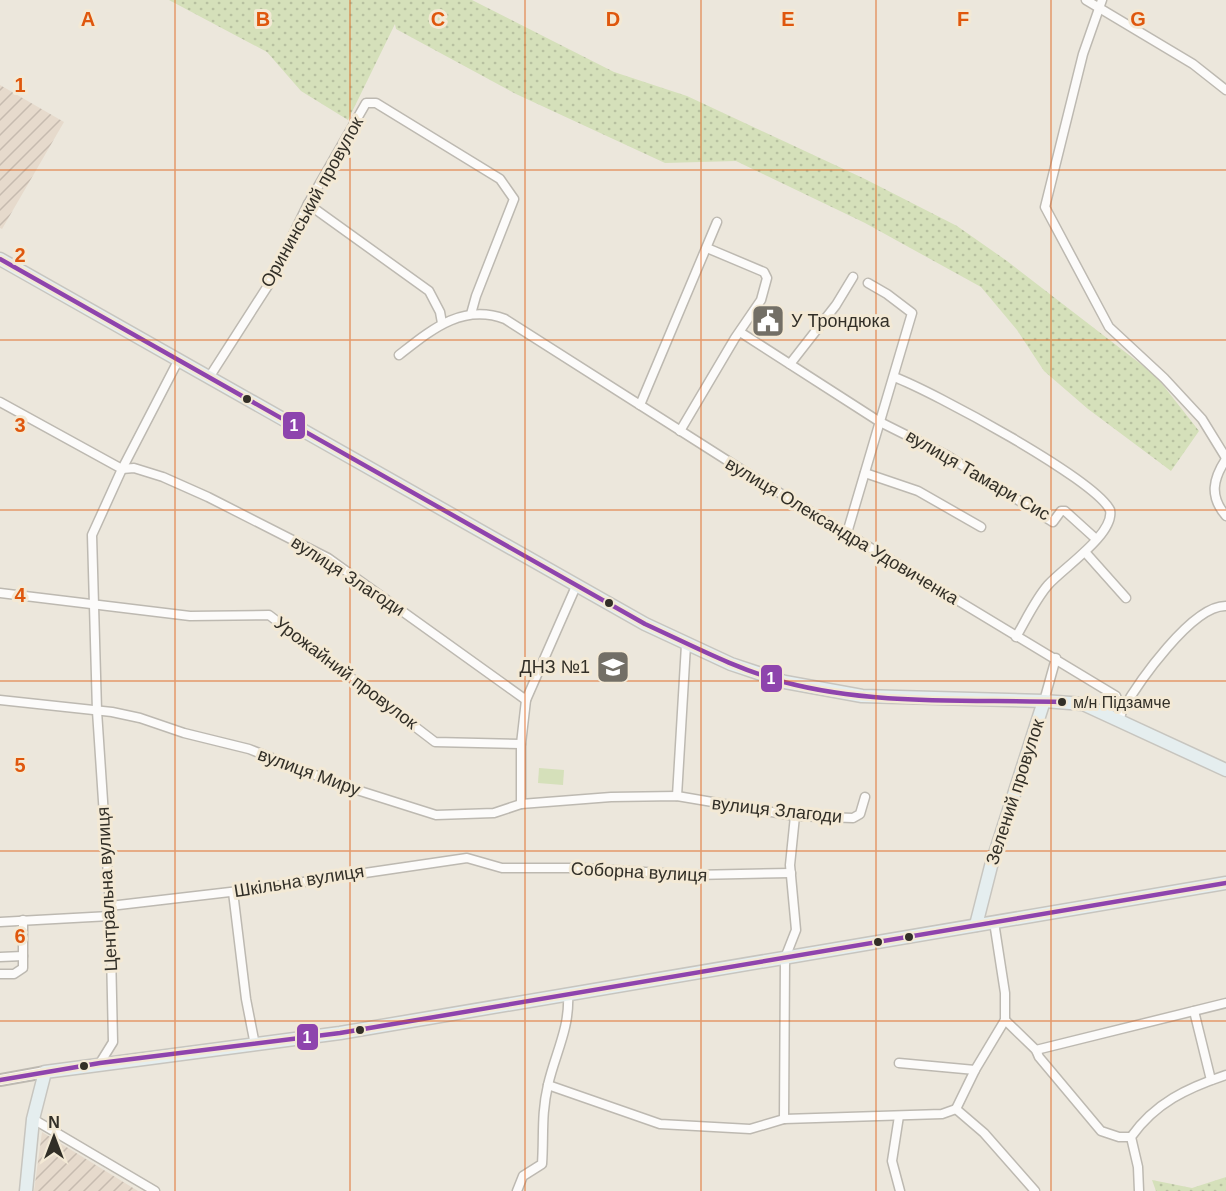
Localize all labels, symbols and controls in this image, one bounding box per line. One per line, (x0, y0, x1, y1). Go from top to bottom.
text: A (81, 8, 95, 30)
text: B (256, 8, 270, 30)
text: C (431, 8, 445, 30)
text: D (606, 8, 620, 30)
text: E (781, 8, 795, 30)
text: F (957, 8, 969, 30)
text: G (1130, 8, 1146, 30)
text: 1 (14, 74, 26, 96)
street label: Орининський провулок (257, 113, 367, 291)
text: 2 (14, 244, 26, 266)
public building icon: У Трондюка (750, 303, 786, 339)
place label: У Трондюка (791, 311, 891, 331)
unlabelled marker (241, 393, 253, 405)
line badge: 1 (282, 411, 306, 440)
text: 3 (14, 414, 26, 436)
text: 1 (290, 417, 299, 434)
street label: вулиця Тамари Сис (902, 426, 1054, 524)
street label: вулиця Олександра Удовиченка (722, 453, 963, 609)
street label: вулиця Злагоди (288, 532, 408, 620)
text: 4 (14, 584, 26, 606)
unlabelled marker (603, 597, 615, 609)
street label: Урожайний провулок (271, 613, 421, 733)
school or university icon: ДНЗ №1 (595, 649, 631, 685)
place label: ДНЗ №1 (520, 657, 590, 677)
line badge: 1 (760, 664, 783, 693)
text: 1 (767, 670, 776, 687)
place label: м/н Підзамче (1073, 694, 1171, 711)
marker: м/н Підзамче (1056, 696, 1068, 708)
street label: Зелений провулок (982, 717, 1048, 867)
street label: вулиця Миру (255, 744, 363, 800)
text: 5 (14, 754, 26, 776)
street label: вулиця Злагоди (711, 793, 843, 827)
street label: Центральна вулиця (93, 806, 121, 972)
street label: Соборна вулиця (570, 858, 708, 886)
street label: Шкільна вулиця (232, 861, 366, 901)
text: 6 (14, 925, 26, 947)
unlabelled marker (903, 931, 915, 943)
unlabelled marker (872, 936, 884, 948)
line badge: 1 (296, 1023, 319, 1051)
unlabelled marker (354, 1024, 366, 1036)
text: 1 (303, 1029, 312, 1046)
unlabelled marker (78, 1060, 90, 1072)
north arrow (24, 1107, 84, 1167)
text: N (48, 1114, 60, 1131)

